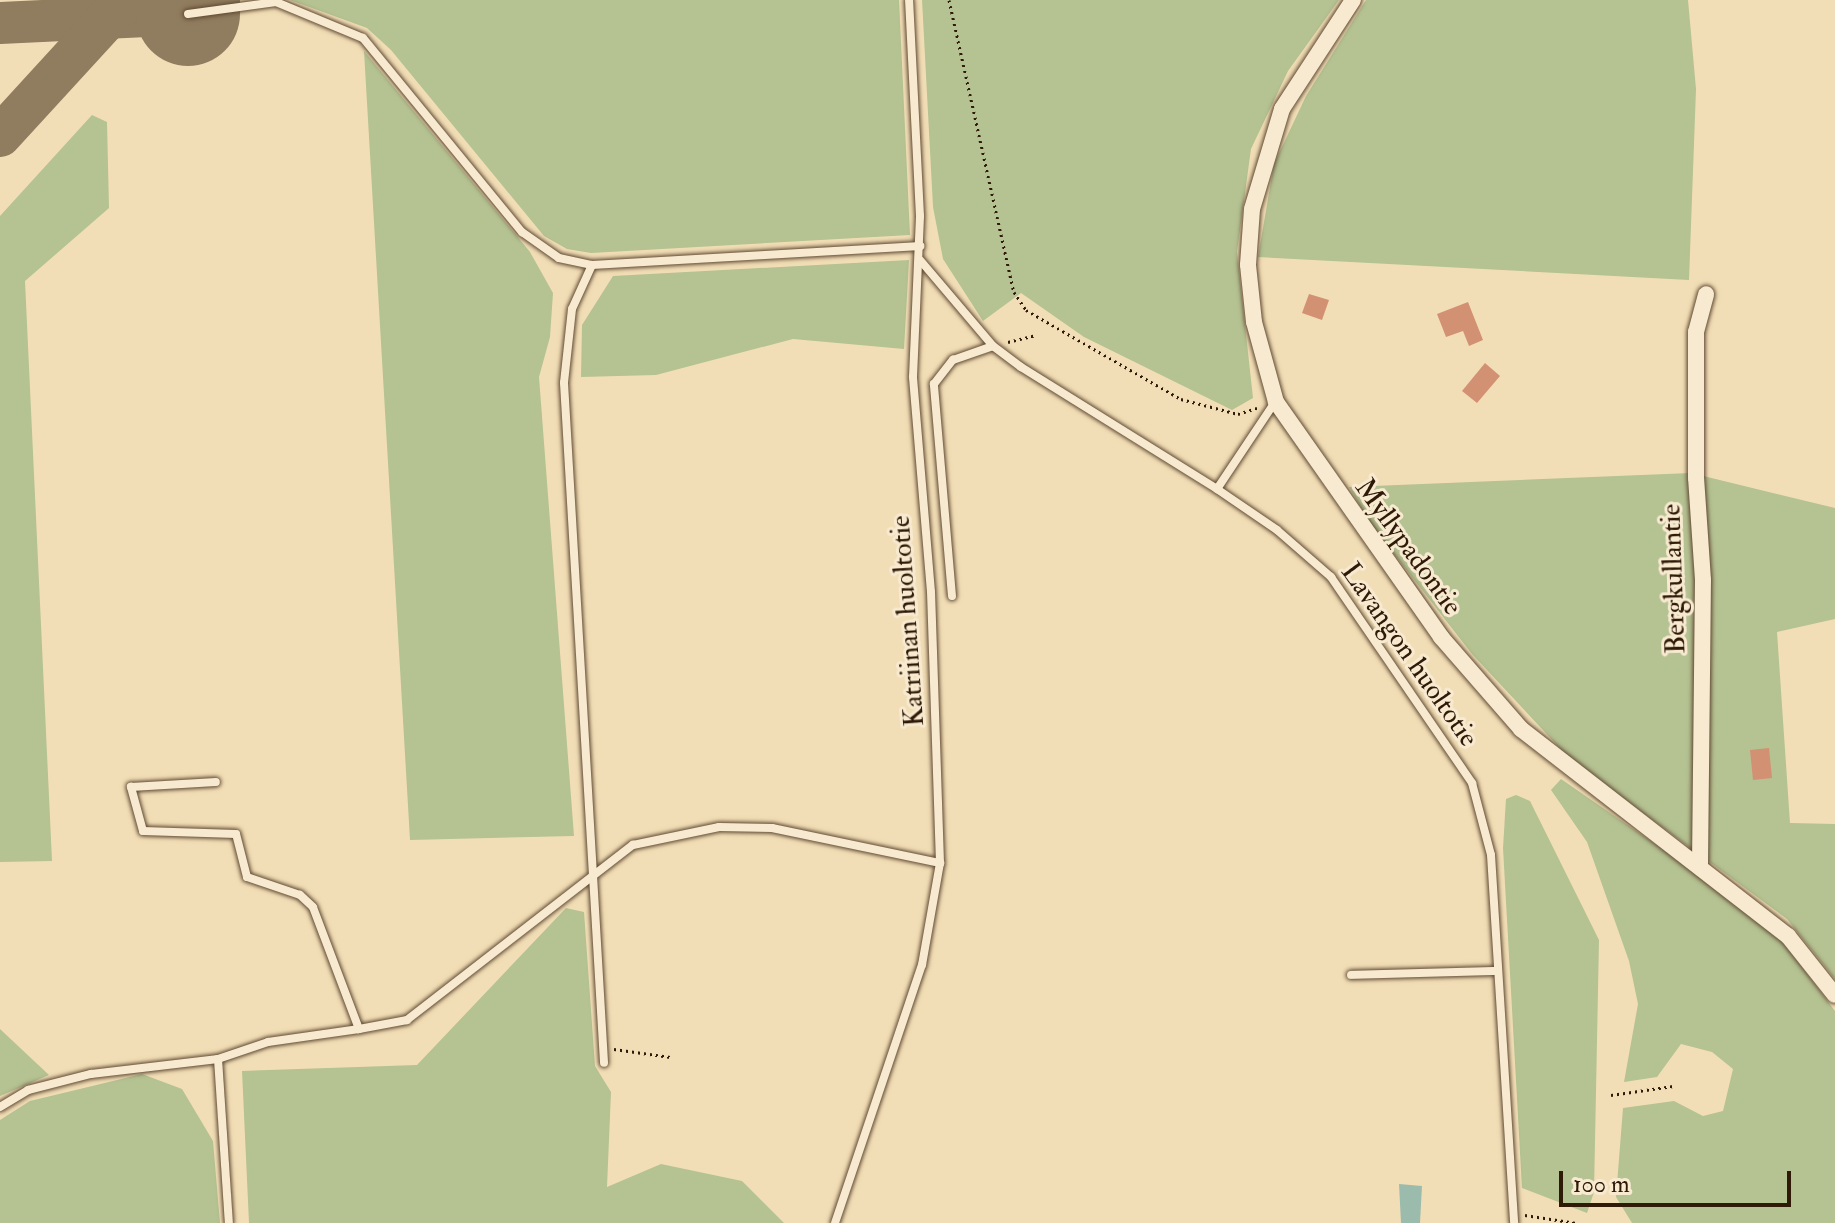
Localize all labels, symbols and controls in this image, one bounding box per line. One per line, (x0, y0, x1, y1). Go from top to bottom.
street label: Myllypadontie (1347, 472, 1469, 622)
street label: Bergkullantie (1655, 503, 1693, 655)
street label: Katriinan huoltotie (884, 514, 932, 728)
street label: Lavangon huoltotie (1333, 557, 1485, 753)
scale bar (1563, 1155, 1795, 1205)
text: 100 m (1573, 1169, 1630, 1200)

